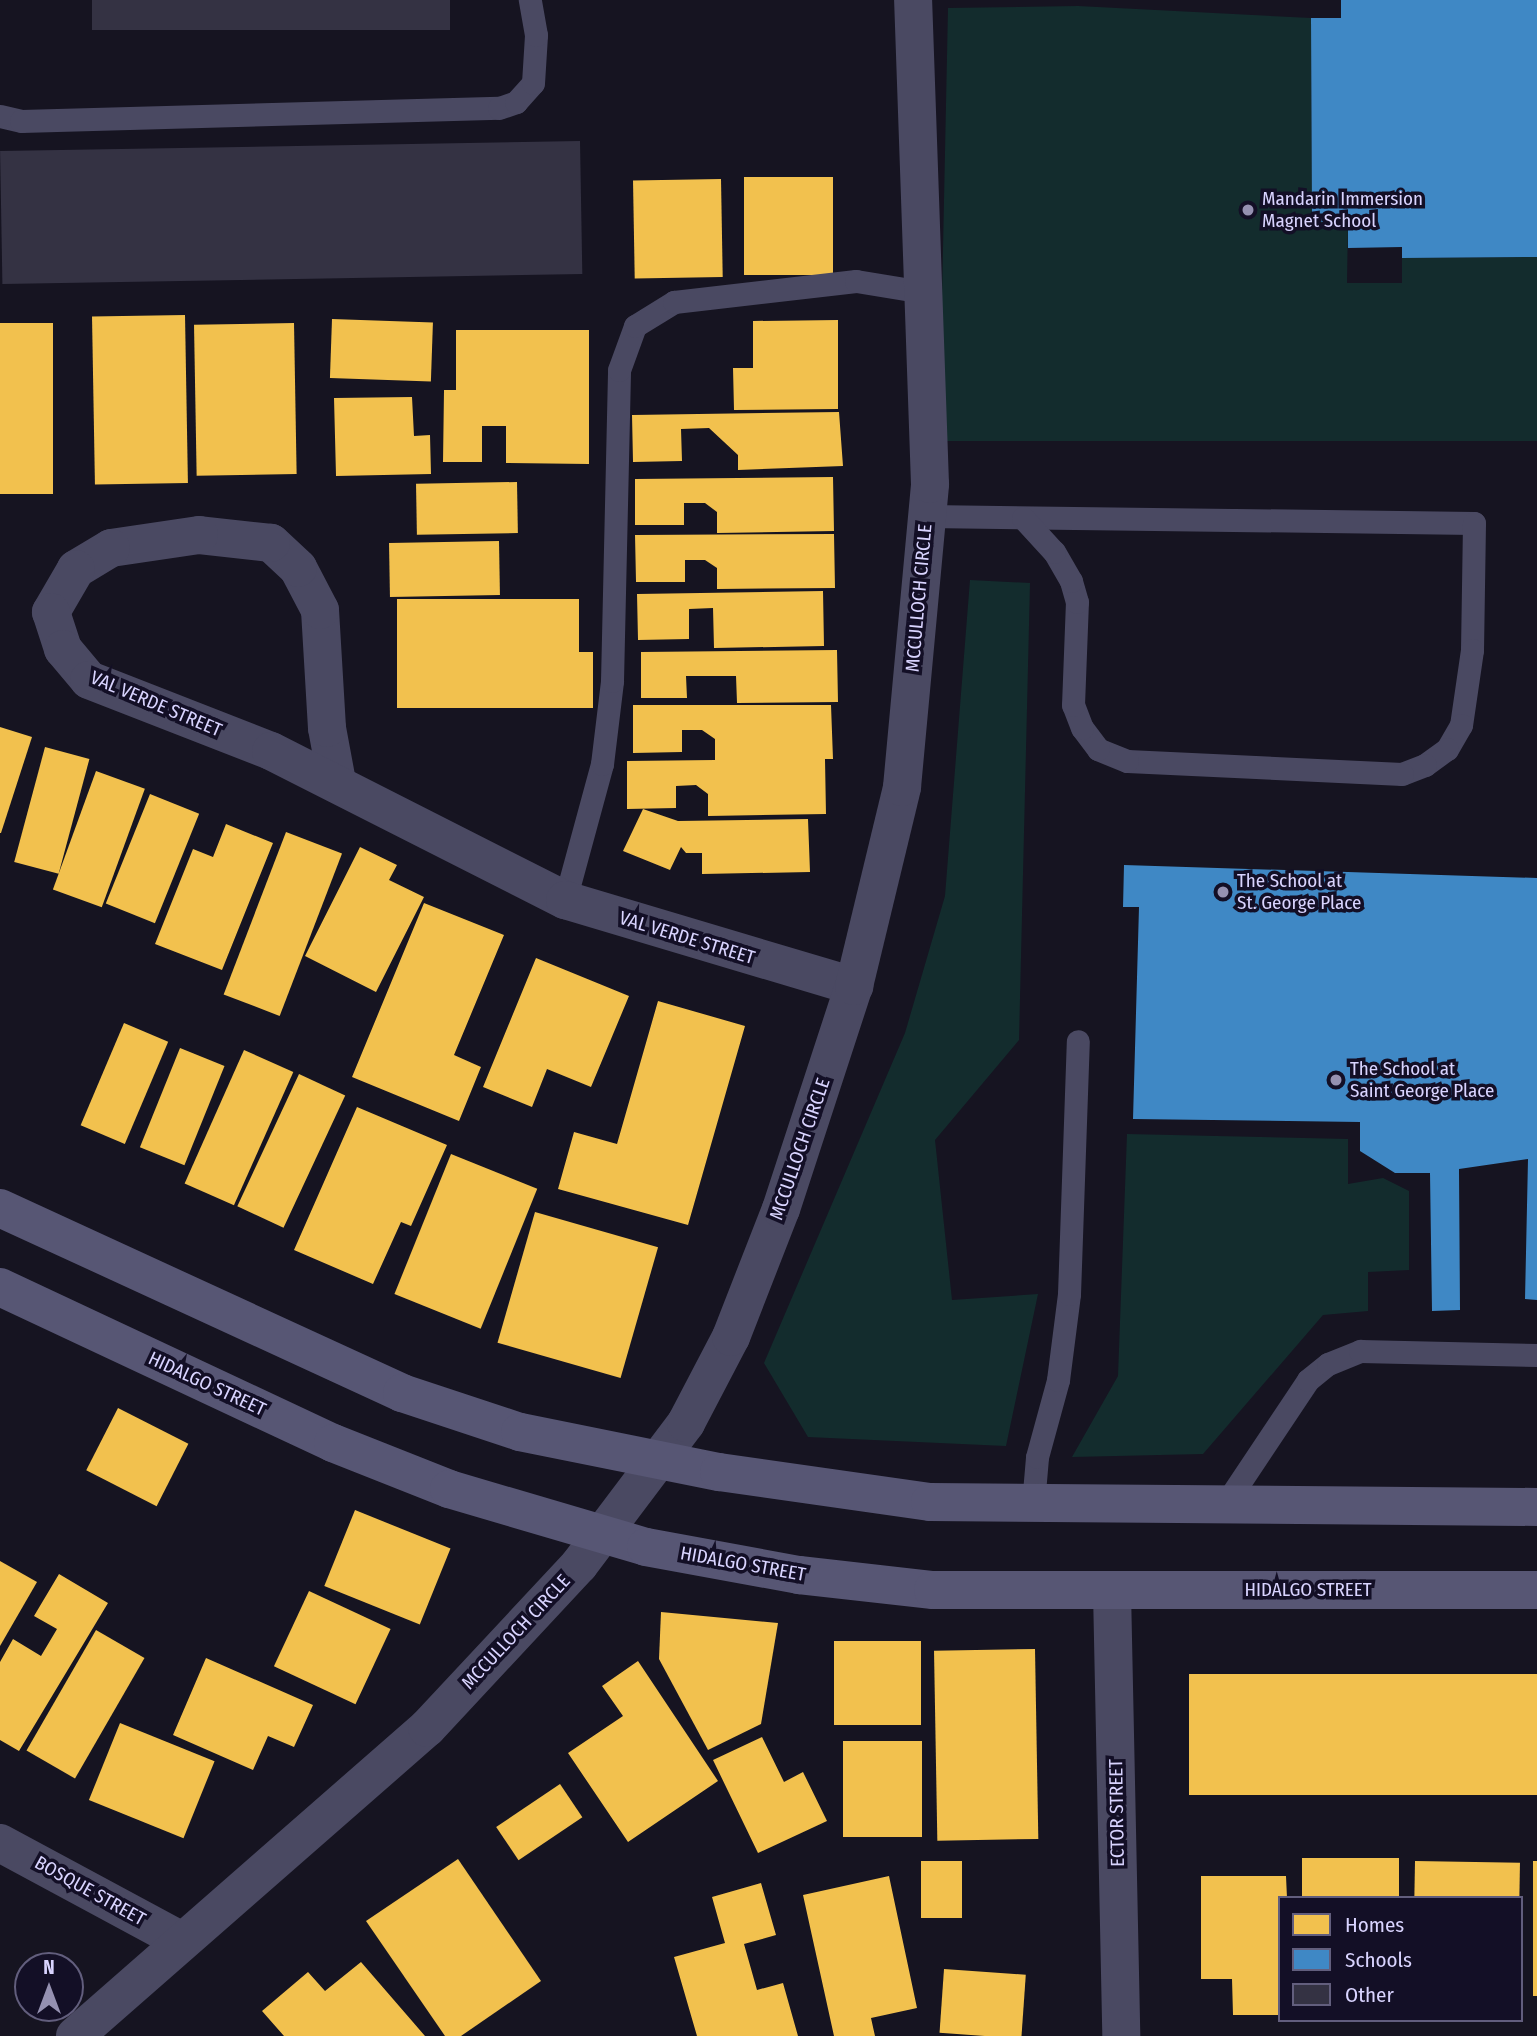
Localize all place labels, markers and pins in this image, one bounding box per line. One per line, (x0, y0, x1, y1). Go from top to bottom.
place label: Mandarin Immersion Magnet School (1262, 188, 1423, 232)
marker: Mandarin Immersion Magnet School (1240, 202, 1256, 218)
place label: The School at St. George Place (1237, 870, 1361, 914)
marker: The School at St. George Place (1215, 884, 1231, 900)
place label: The School at Saint George Place (1350, 1058, 1494, 1102)
marker: The School at Saint George Place (1328, 1072, 1344, 1088)

